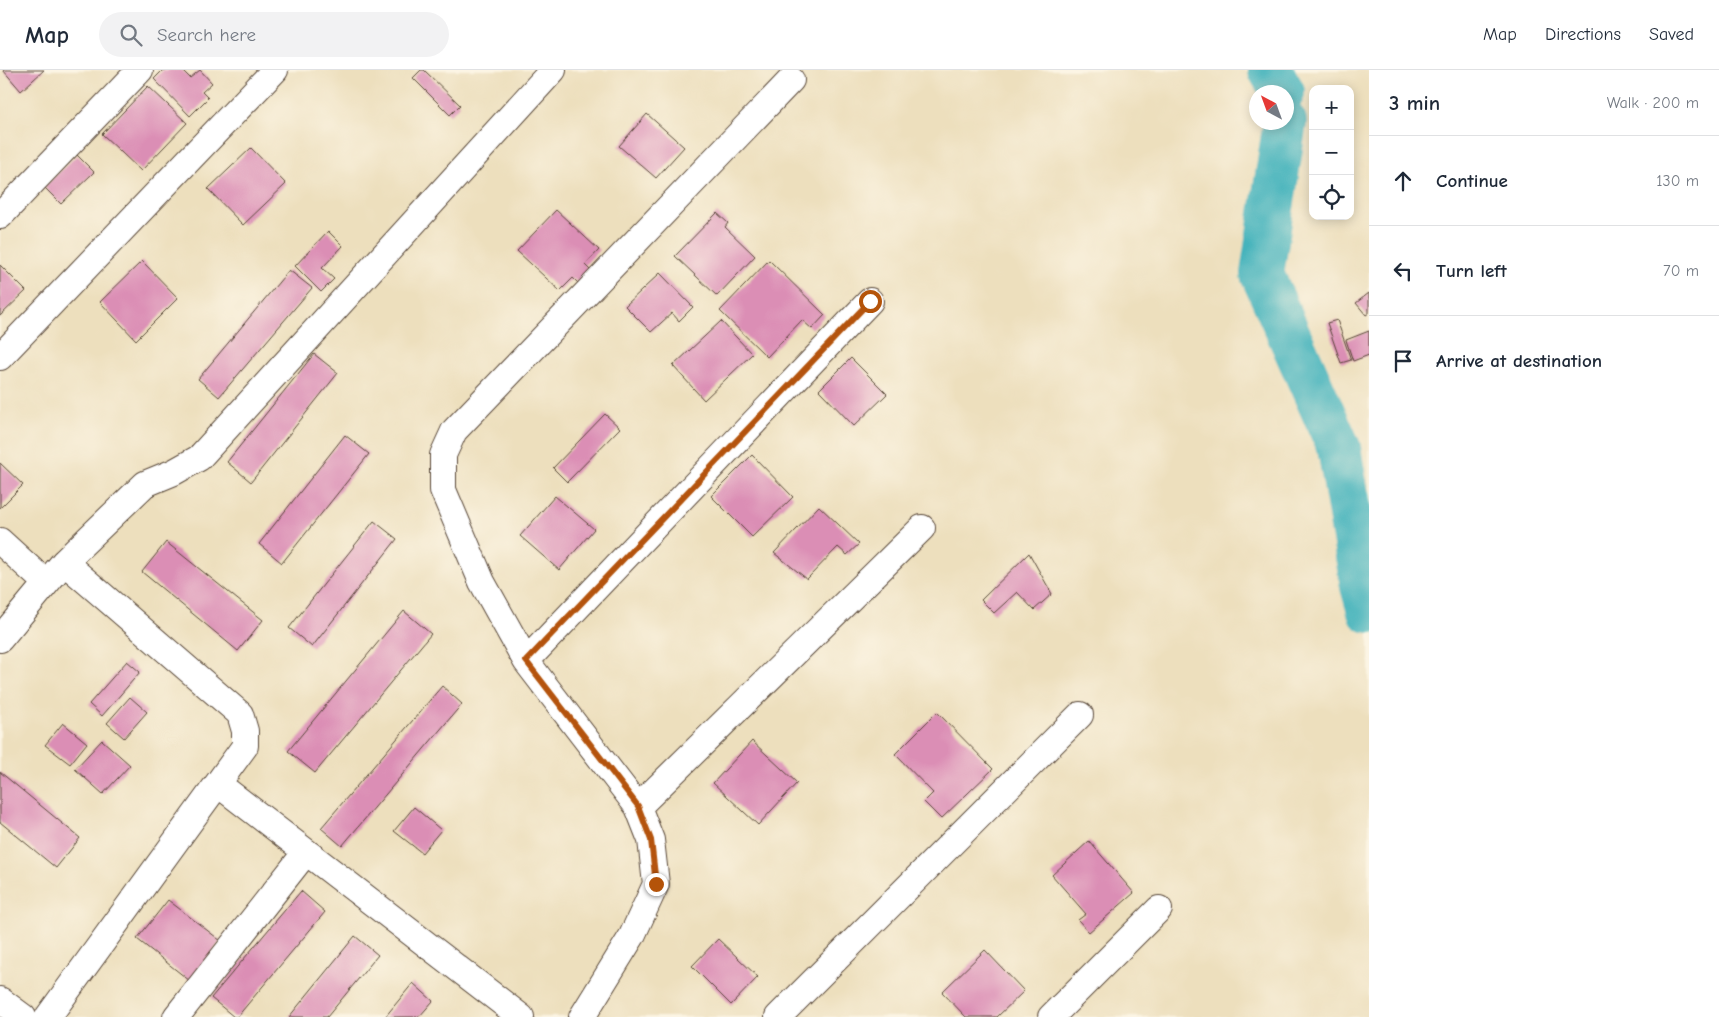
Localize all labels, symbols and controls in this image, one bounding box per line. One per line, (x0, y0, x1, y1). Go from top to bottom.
search box (99, 12, 449, 57)
text: Map (25, 21, 69, 49)
icon: search (117, 21, 145, 49)
text: Search here (157, 24, 256, 46)
text: Map (1483, 24, 1517, 45)
text: Directions (1545, 24, 1621, 45)
text: Saved (1649, 24, 1694, 45)
north arrow (1249, 85, 1294, 130)
map controls (1309, 85, 1354, 220)
button: + (1309, 85, 1354, 130)
text: 3 min (1389, 91, 1440, 115)
text: Walk · 200 m (1607, 94, 1699, 112)
button: − (1309, 130, 1354, 175)
icon: ahead (1389, 167, 1417, 195)
text: Continue (1436, 170, 1508, 192)
text: 130 m (1656, 172, 1699, 190)
button: locate (1309, 175, 1354, 220)
icon: left (1389, 257, 1417, 285)
text: Turn left (1436, 260, 1507, 282)
text: 70 m (1663, 262, 1699, 280)
route start (859, 290, 882, 313)
icon: arrive (1389, 347, 1417, 375)
text: Arrive at destination (1436, 350, 1602, 372)
route end (645, 873, 668, 896)

